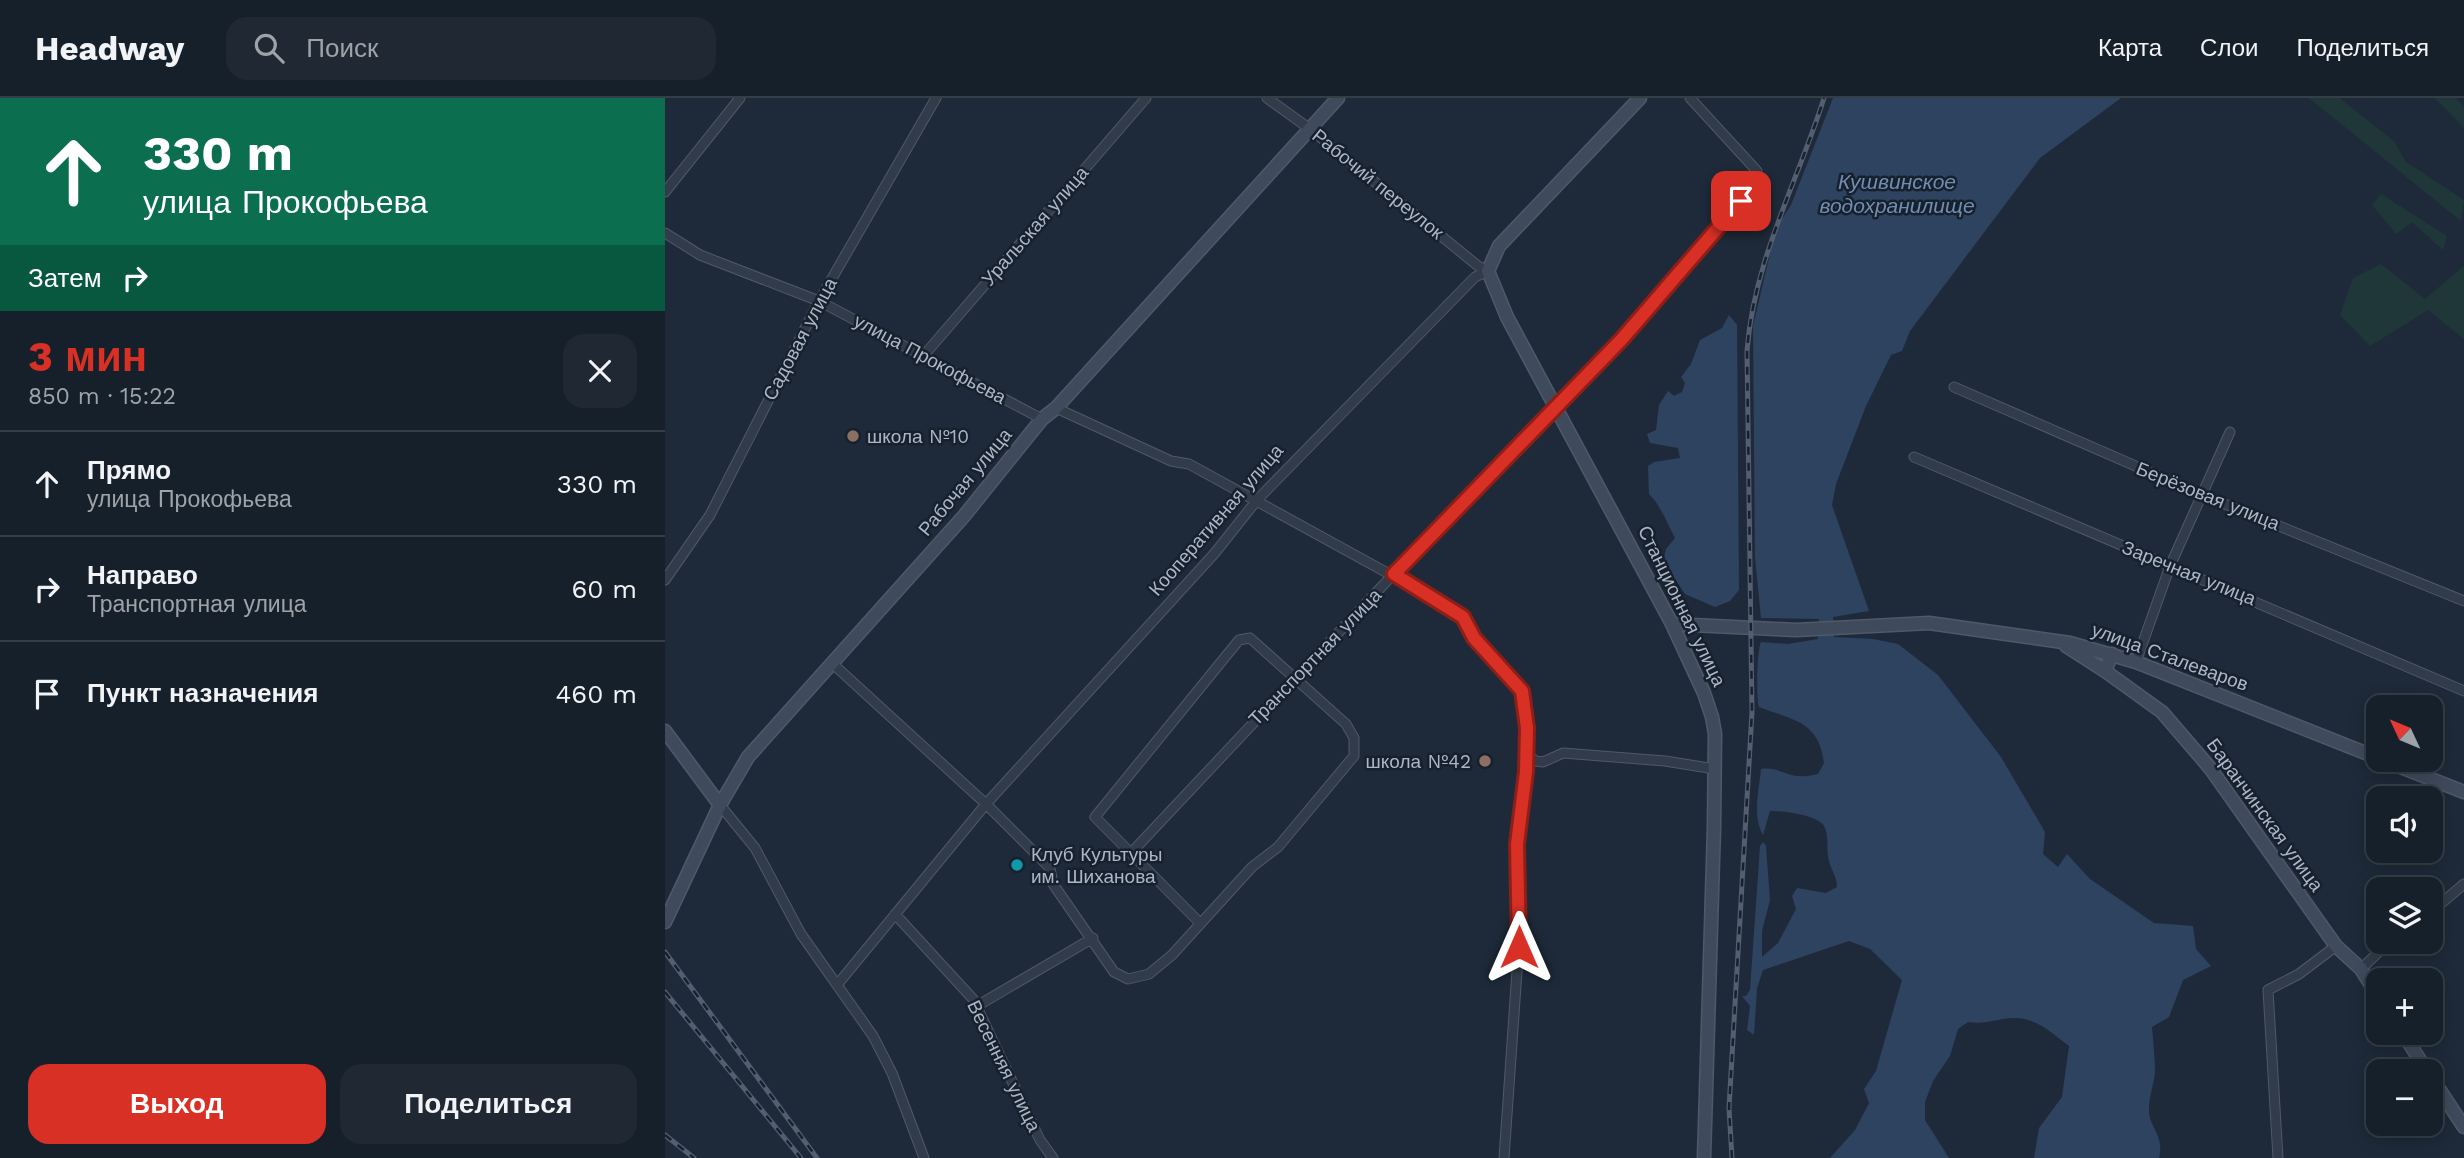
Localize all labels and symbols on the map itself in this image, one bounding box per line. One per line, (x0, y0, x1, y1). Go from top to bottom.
street label: Рабочий переулок (1308, 124, 1449, 244)
street label: Уральская улица (977, 161, 1094, 291)
water label: Кушвинское водохранилище (1819, 169, 1975, 218)
pin (1711, 171, 1771, 231)
street label: Садовая улица (758, 273, 842, 404)
street label: улица Прокофьева (850, 309, 1010, 409)
street label: Рабочая улица (913, 423, 1017, 540)
place label: школа №10 (867, 425, 969, 448)
marker: школа №10 (845, 428, 861, 444)
street label: Кооперативная улица (1144, 439, 1288, 600)
street label: Берёзовая улица (2133, 457, 2283, 535)
street label: Станционная улица (1633, 522, 1731, 690)
street label: Заречная улица (2119, 536, 2260, 611)
street label: Транспортная улица (1244, 583, 1387, 730)
street label: улица Сталеваров (2089, 618, 2251, 696)
north arrow (2366, 695, 2443, 772)
street label: Баранчинская улица (2202, 734, 2328, 896)
place label: школа №42 (1365, 750, 1471, 773)
marker: школа №42 (1477, 753, 1493, 769)
place label: Клуб Культуры им. Шиханова (1031, 843, 1162, 888)
marker: Клуб Культуры им. Шиханова (1009, 857, 1025, 873)
position arrow (1482, 910, 1556, 984)
street label: Весенняя улица (962, 996, 1046, 1136)

